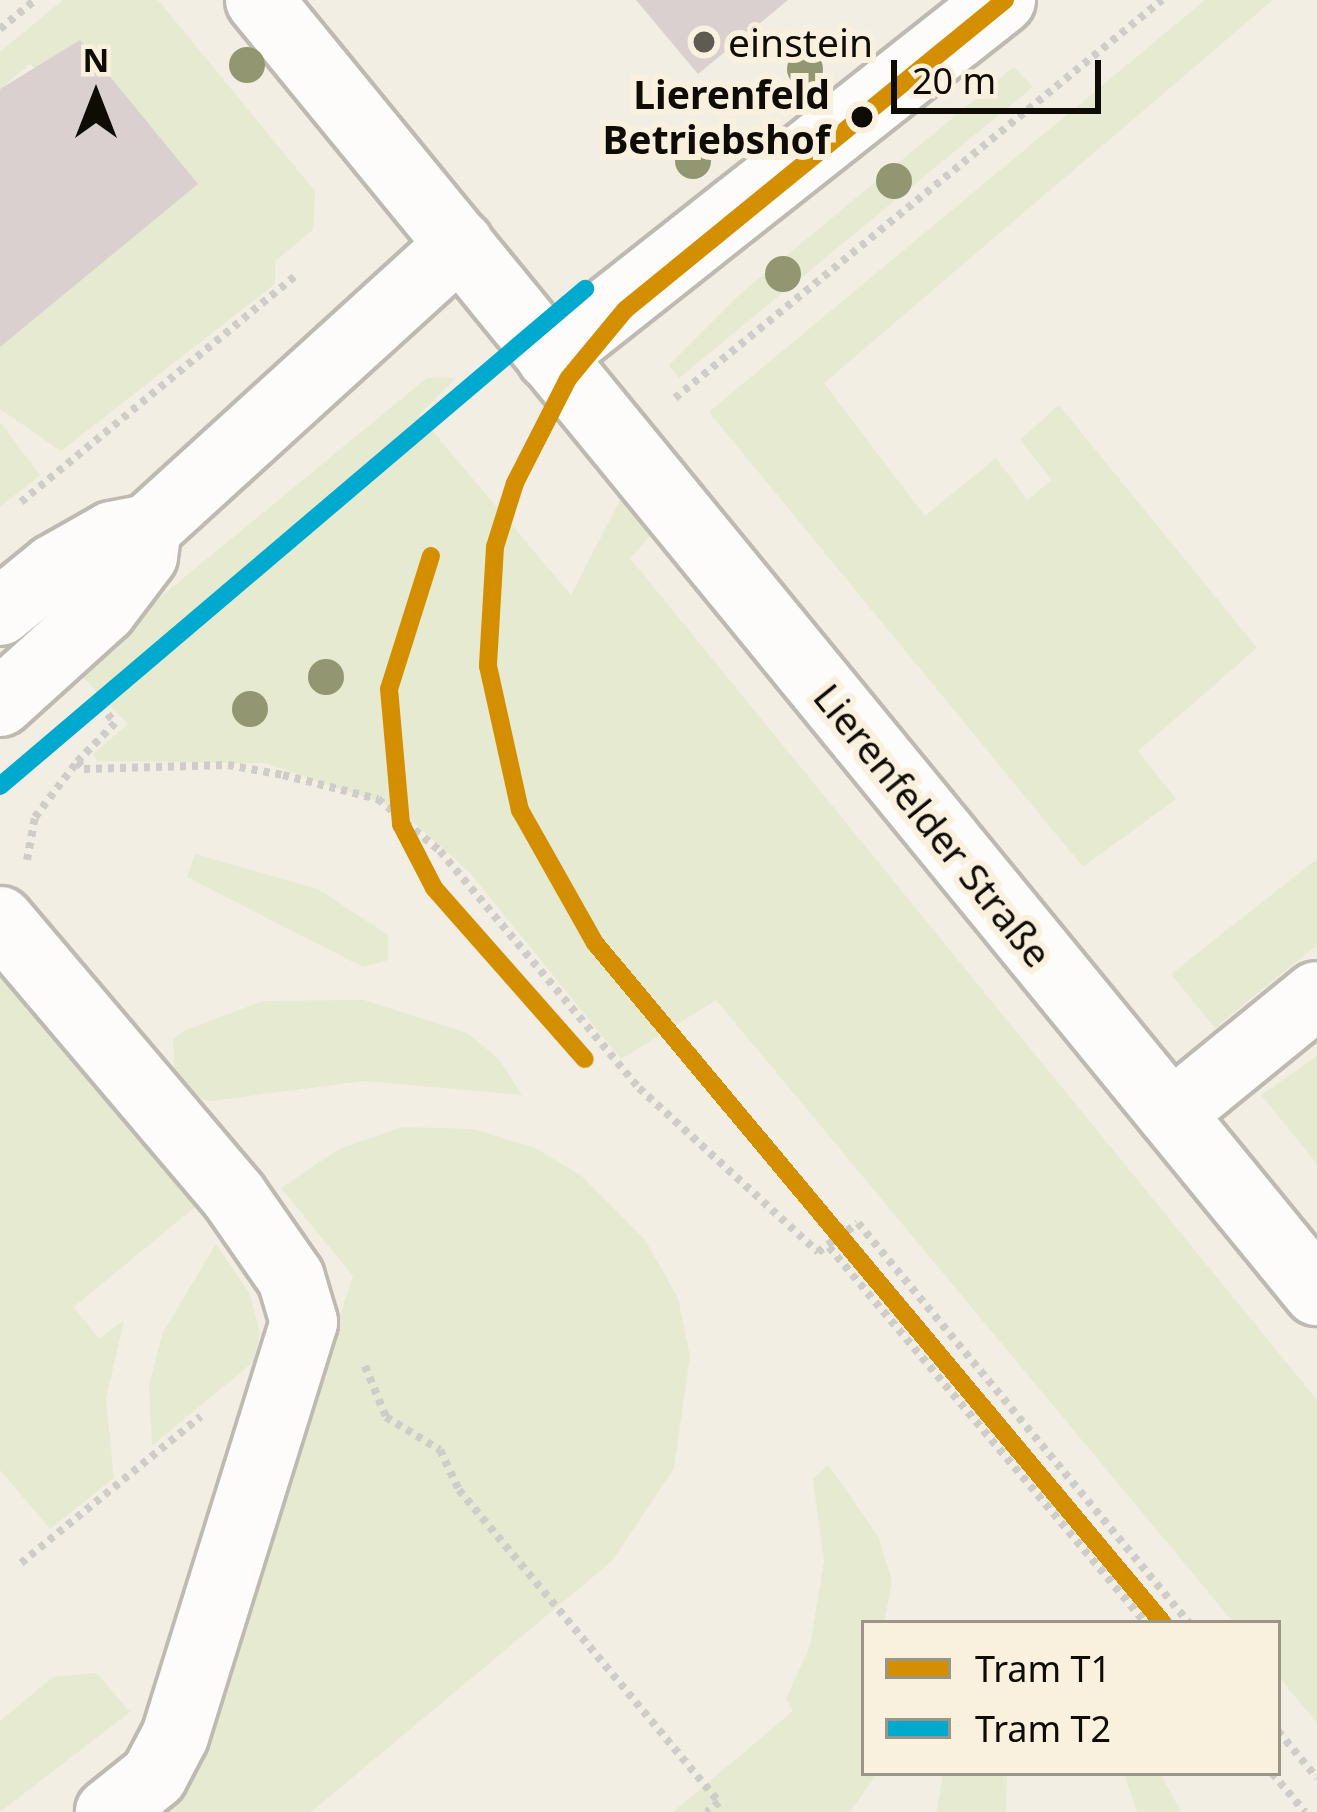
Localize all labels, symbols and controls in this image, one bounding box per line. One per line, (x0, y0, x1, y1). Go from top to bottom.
place label: einstein (728, 19, 873, 65)
marker: einstein (691, 29, 717, 55)
north arrow (36, 36, 156, 156)
scale bar (897, 36, 1107, 110)
text: N (83, 37, 109, 82)
text: 20 m (912, 56, 996, 105)
place label: Lierenfeld Betriebshof (602, 72, 830, 163)
marker: Lierenfeld Betriebshof (841, 96, 883, 138)
street label: Lierenfelder Straße (804, 674, 1062, 976)
legend (861, 1620, 1281, 1776)
text: Tram T1 (975, 1644, 1111, 1693)
text: Tram T2 (975, 1704, 1111, 1753)

